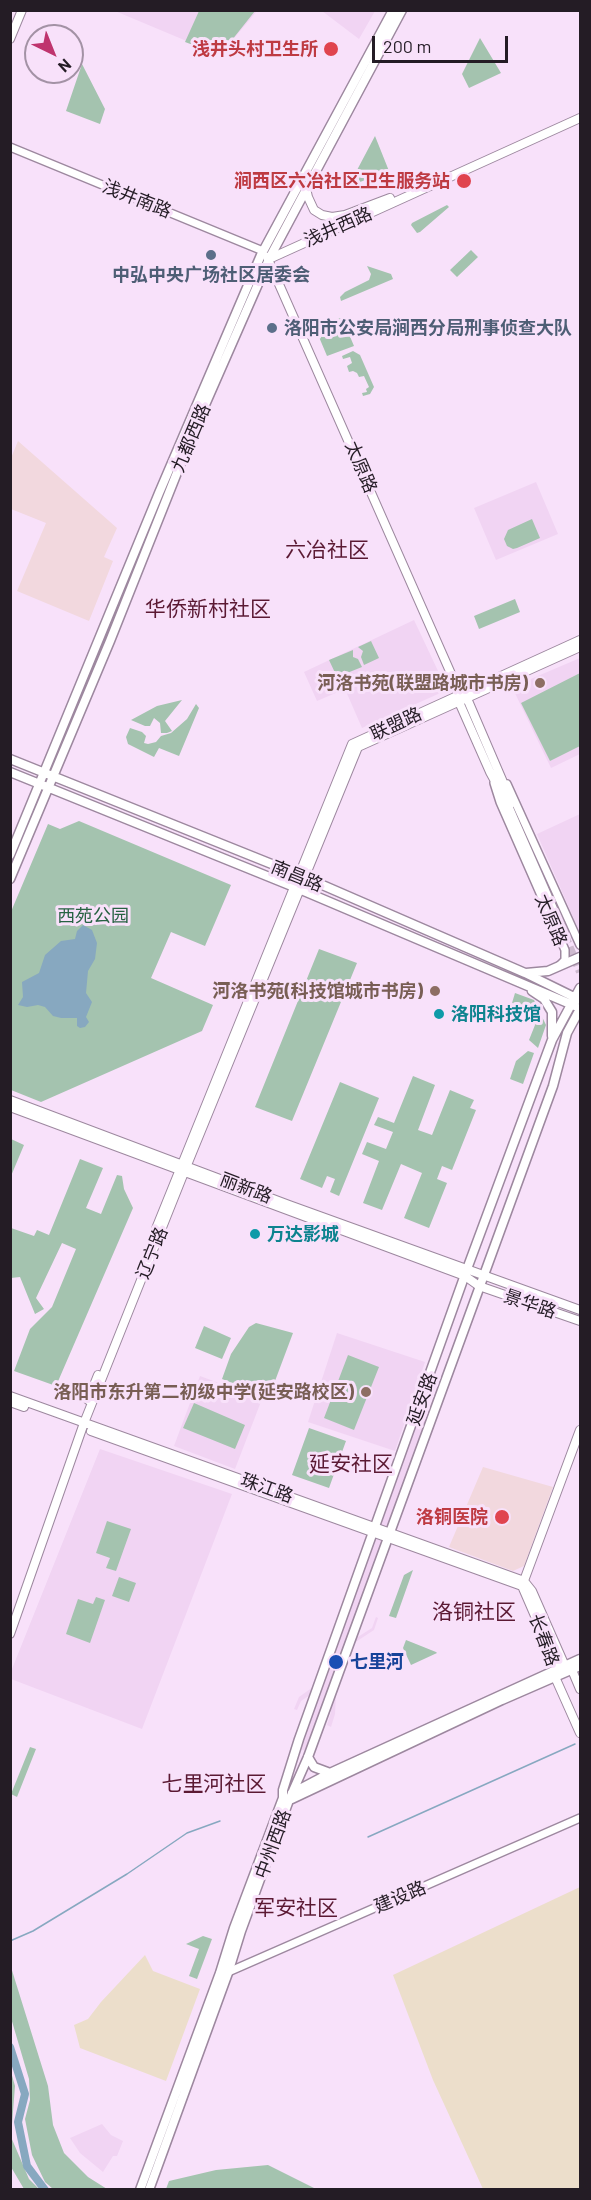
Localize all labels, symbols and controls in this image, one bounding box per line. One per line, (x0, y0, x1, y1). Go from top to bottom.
north arrow (24, 24, 84, 84)
scale bar (375, 24, 512, 62)
text: 200 m (383, 35, 431, 57)
place label: 浅井头村卫生所 (192, 38, 318, 60)
marker: 浅井头村卫生所 (322, 40, 340, 58)
text: N (55, 55, 76, 77)
place label: 涧西区六冶社区卫生服务站 (234, 170, 450, 192)
marker: 涧西区六冶社区卫生服务站 (455, 172, 473, 190)
street label: 浅井南路 (100, 176, 174, 222)
street label: 浅井西路 (301, 202, 375, 252)
marker: 中弘中央广场社区居委会 (204, 248, 218, 262)
place label: 中弘中央广场社区居委会 (112, 264, 310, 286)
place label: 洛阳市公安局涧西分局刑事侦查大队 (284, 317, 572, 339)
marker: 洛阳市公安局涧西分局刑事侦查大队 (265, 321, 279, 335)
street label: 九都西路 (167, 401, 215, 475)
street label: 太原路 (341, 438, 381, 496)
district label: 六冶社区 (285, 537, 369, 563)
district label: 华侨新村社区 (145, 596, 271, 622)
place label: 河洛书苑(联盟路城市书房) (318, 672, 528, 694)
marker: 河洛书苑(联盟路城市书房) (533, 676, 547, 690)
street label: 联盟路 (367, 703, 425, 745)
street label: 南昌路 (268, 856, 326, 896)
street label: 太原路 (531, 891, 571, 949)
park label: 西苑公园 (57, 905, 129, 927)
place label: 河洛书苑(科技馆城市书房) (213, 980, 423, 1002)
marker: 河洛书苑(科技馆城市书房) (428, 984, 442, 998)
place label: 洛阳科技馆 (451, 1003, 541, 1025)
marker: 洛阳科技馆 (432, 1007, 446, 1021)
street label: 丽新路 (217, 1168, 275, 1208)
place label: 万达影城 (267, 1223, 339, 1245)
street label: 辽宁路 (132, 1224, 172, 1282)
marker: 万达影城 (248, 1227, 262, 1241)
street label: 景华路 (501, 1285, 559, 1323)
street label: 延安路 (403, 1370, 441, 1428)
place label: 洛阳市东升第二初级中学(延安路校区) (54, 1381, 354, 1403)
marker: 洛阳市东升第二初级中学(延安路校区) (359, 1385, 373, 1399)
district label: 延安社区 (309, 1451, 393, 1477)
street label: 珠江路 (238, 1469, 296, 1507)
place label: 洛铜医院 (416, 1506, 488, 1528)
marker: 洛铜医院 (493, 1508, 511, 1526)
district label: 洛铜社区 (432, 1599, 516, 1625)
street label: 长春路 (524, 1611, 564, 1669)
place label: 七里河 (350, 1651, 404, 1673)
marker: 七里河 (327, 1653, 345, 1671)
district label: 七里河社区 (162, 1771, 266, 1797)
street label: 中州西路 (251, 1806, 295, 1882)
street label: 建设路 (371, 1877, 429, 1917)
district label: 军安社区 (254, 1895, 338, 1921)

